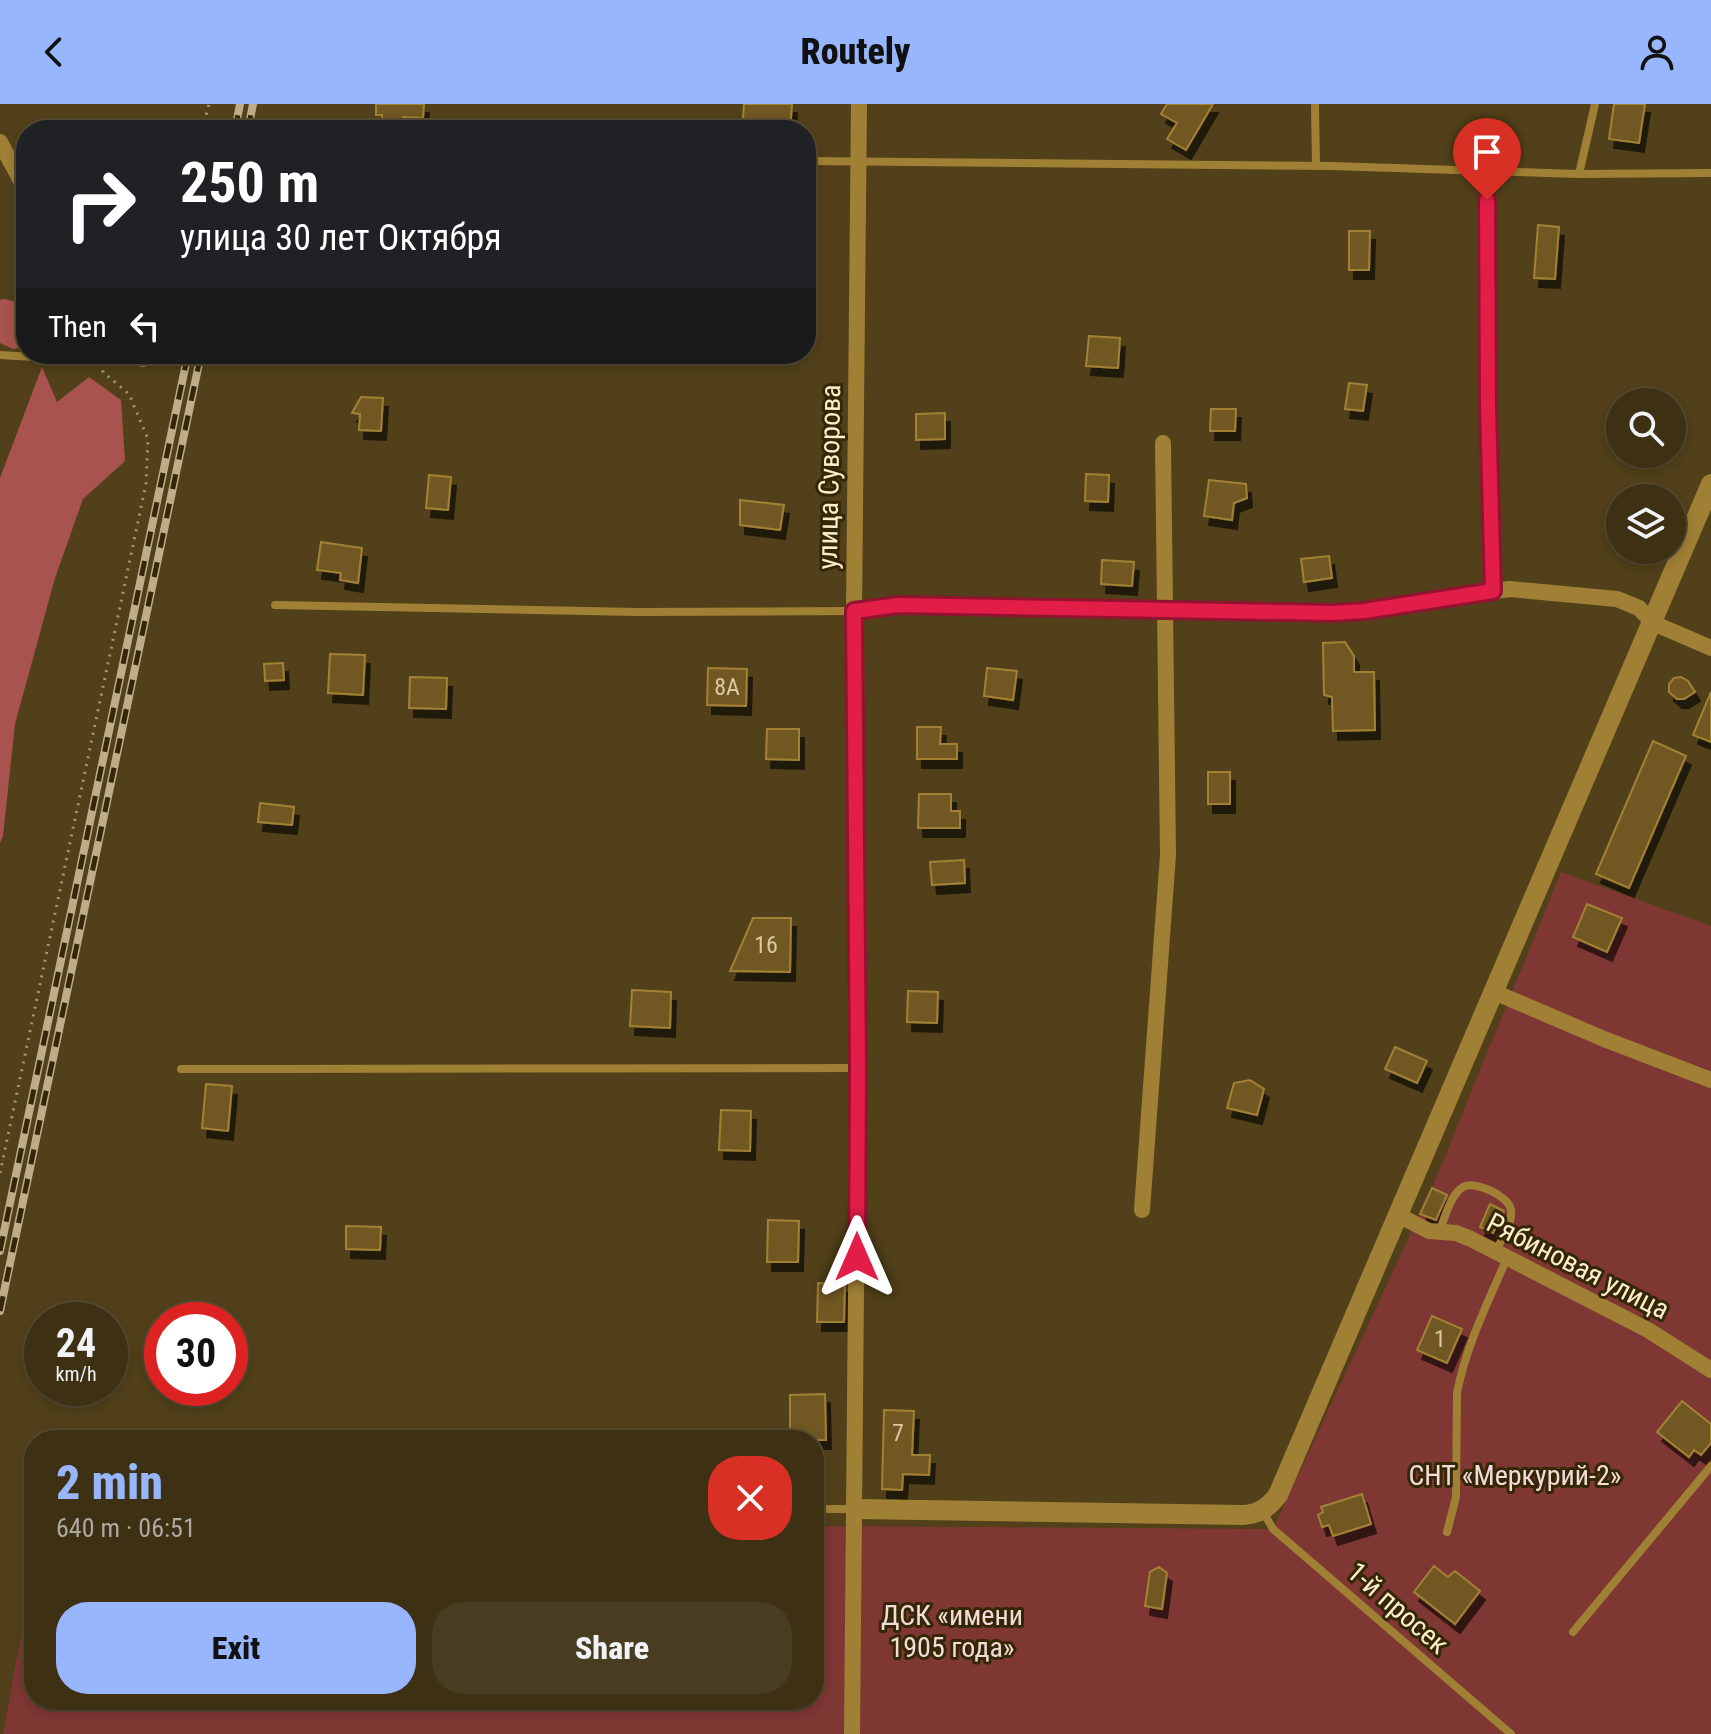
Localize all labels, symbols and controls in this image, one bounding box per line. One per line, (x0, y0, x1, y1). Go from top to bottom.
icon: back (32, 30, 76, 74)
icon: person (1635, 30, 1679, 74)
text: Routely (801, 31, 910, 73)
pin (1453, 118, 1521, 200)
icon: arrive (1465, 130, 1509, 174)
text: 250 m (180, 150, 319, 216)
icon: right (48, 152, 152, 256)
text: улица 30 лет Октября (180, 217, 502, 259)
icon: left (123, 304, 167, 348)
text: Then (48, 309, 107, 344)
street label: улица Суворова (811, 384, 847, 570)
map controls (1606, 388, 1686, 564)
button: search (1606, 388, 1686, 468)
button: layers (1606, 484, 1686, 564)
house number: 8А (714, 673, 740, 701)
house number: 16 (754, 931, 778, 959)
street label: Рябиновая улица (1481, 1206, 1675, 1326)
position arrow (815, 1215, 899, 1299)
speed limit sign: 30 (144, 1302, 248, 1406)
text: 24 (56, 1320, 96, 1367)
house number: 1 (1434, 1325, 1446, 1353)
text: km/h (55, 1362, 97, 1386)
house number: 7 (892, 1419, 904, 1447)
text: 2 min (56, 1454, 163, 1511)
button: close (708, 1456, 792, 1540)
park label: СНТ «Меркурий-2» (1409, 1459, 1622, 1492)
text: 640 m · 06:51 (56, 1513, 196, 1543)
street label: 1-й просек (1341, 1555, 1455, 1661)
park label: ДСК «имени 1905 года» (881, 1599, 1023, 1664)
button: Exit (56, 1602, 416, 1694)
button: Share (432, 1602, 792, 1694)

